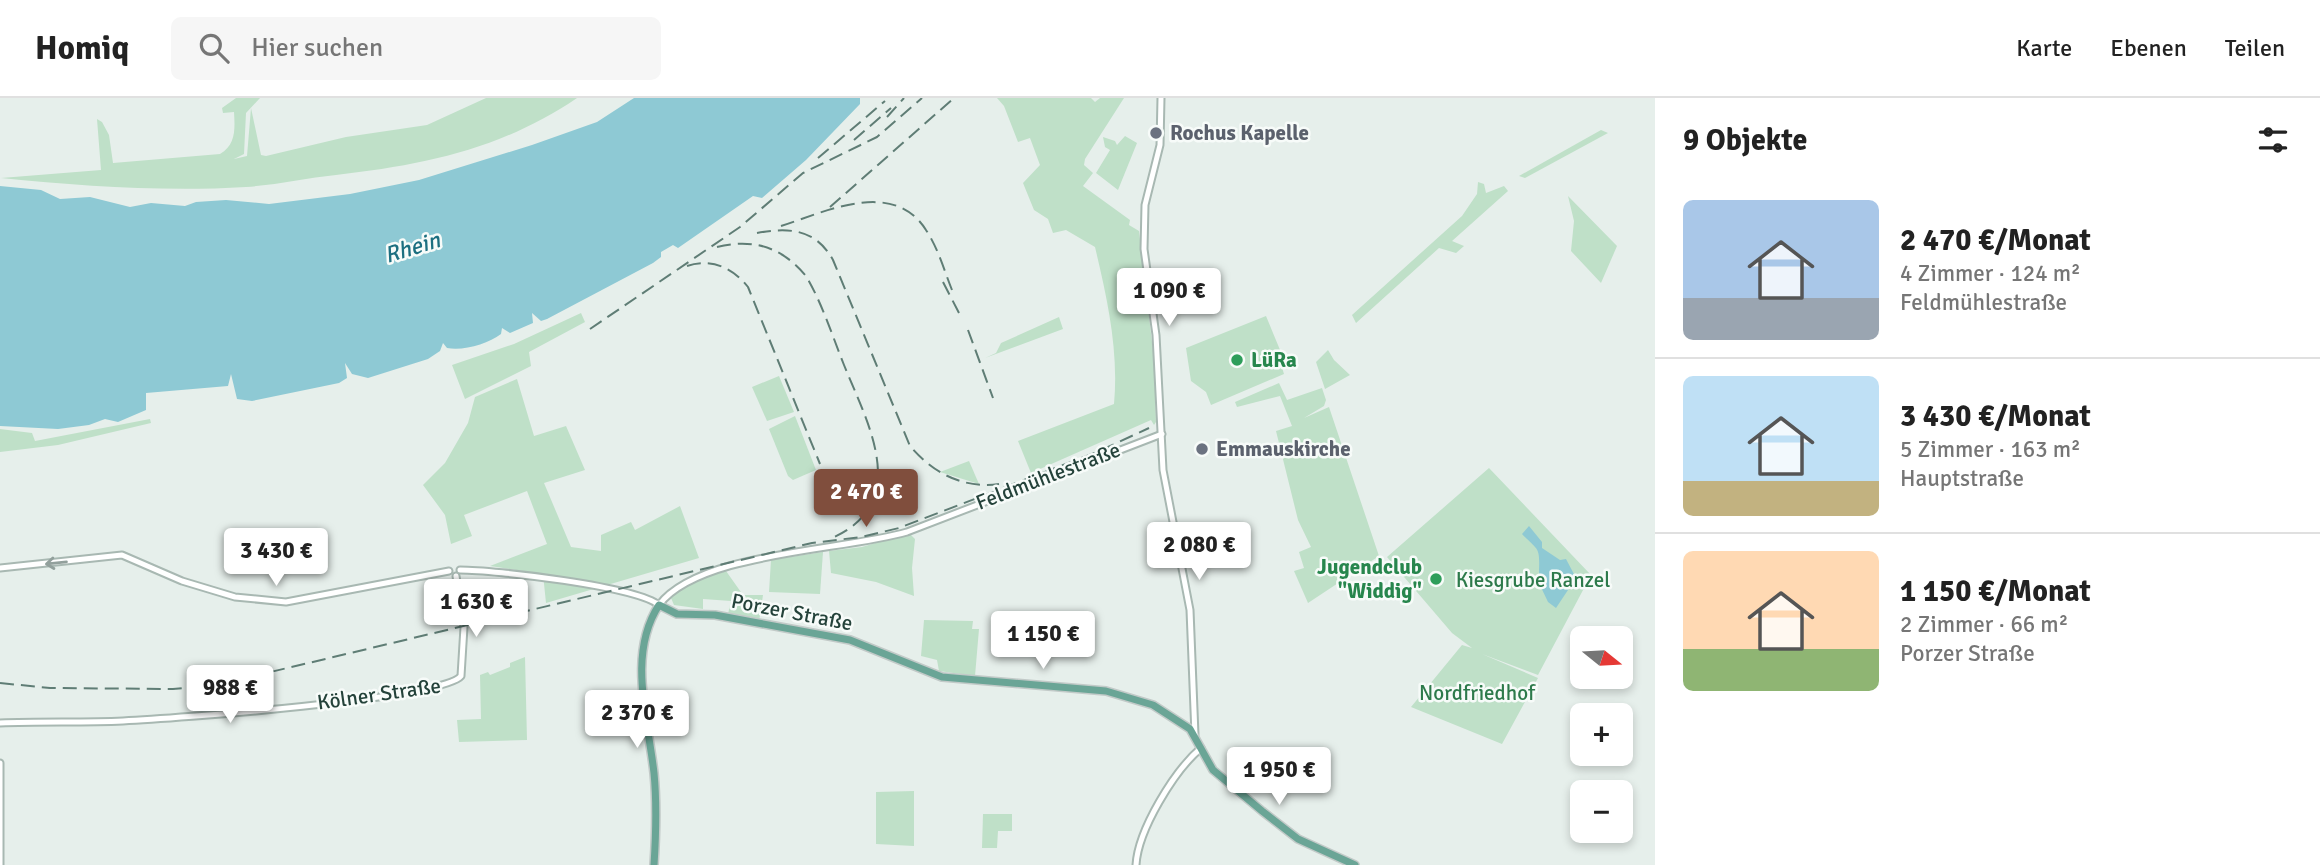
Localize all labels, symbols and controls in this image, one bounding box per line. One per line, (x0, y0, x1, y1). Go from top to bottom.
search box (171, 17, 661, 80)
text: Homiq (35, 28, 129, 69)
icon: search (195, 29, 233, 67)
text: Hier suchen (251, 32, 383, 64)
text: Karte (2016, 33, 2072, 63)
text: Ebenen (2110, 33, 2187, 63)
text: Teilen (2225, 33, 2285, 63)
place label: Rochus Kapelle (1170, 120, 1309, 146)
icon: filters (2254, 121, 2292, 159)
text: 9 Objekte (1683, 122, 1807, 159)
marker: Rochus Kapelle (1148, 125, 1164, 141)
text: 2 470 €/Monat (1900, 222, 2091, 259)
water label: Rhein (381, 225, 445, 270)
icon: home (1739, 228, 1823, 312)
text: 4 Zimmer · 124 m² (1900, 259, 2081, 288)
pin: 1 090 € (1104, 268, 1234, 328)
text: 1 090 € (1133, 276, 1205, 305)
text: Feldmühlestraße (1900, 288, 2067, 317)
place label: LüRa (1251, 347, 1297, 373)
marker: LüRa (1229, 352, 1245, 368)
text: 3 430 €/Monat (1900, 398, 2091, 435)
icon: home (1739, 404, 1823, 488)
text: 5 Zimmer · 163 m² (1900, 435, 2081, 464)
place label: Emmauskirche (1216, 436, 1351, 462)
street label: Feldmühlestraße (972, 437, 1124, 515)
marker: Emmauskirche (1194, 441, 1210, 457)
text: Hauptstraße (1900, 464, 2024, 493)
pin: 2 470 € (801, 470, 931, 529)
text: 2 470 € (830, 477, 902, 506)
pin: 2 080 € (1134, 522, 1264, 582)
pin: 3 430 € (211, 528, 341, 588)
text: 2 080 € (1163, 530, 1235, 559)
text: 3 430 € (240, 536, 312, 565)
place label: Jugendclub "Widdig" (1317, 554, 1422, 604)
one-way arrow (46, 557, 68, 570)
park label: Kiesgrube Ranzel (1456, 567, 1610, 593)
marker: Jugendclub "Widdig" (1428, 571, 1444, 587)
text: 1 150 €/Monat (1900, 573, 2091, 610)
icon: home (1739, 579, 1823, 663)
pin: 1 630 € (411, 580, 541, 639)
text: 1 630 € (440, 587, 512, 616)
street label: Porzer Straße (729, 588, 855, 636)
text: 2 Zimmer · 66 m² (1900, 610, 2068, 639)
pin: 1 150 € (978, 612, 1108, 671)
text: 1 150 € (1007, 619, 1079, 648)
north arrow (1570, 626, 1633, 690)
map controls (1570, 626, 1633, 843)
text: Porzer Straße (1900, 639, 2035, 668)
pin: 988 € (181, 666, 279, 725)
street label: Kölner Straße (316, 672, 442, 716)
text: 988 € (203, 673, 257, 702)
park label: Nordfriedhof (1419, 680, 1536, 706)
pin: 2 370 € (572, 690, 702, 750)
text: 2 370 € (601, 698, 673, 727)
button: + (1570, 703, 1633, 766)
pin: 1 950 € (1214, 748, 1344, 807)
text: 1 950 € (1243, 755, 1315, 784)
button: − (1570, 780, 1633, 843)

